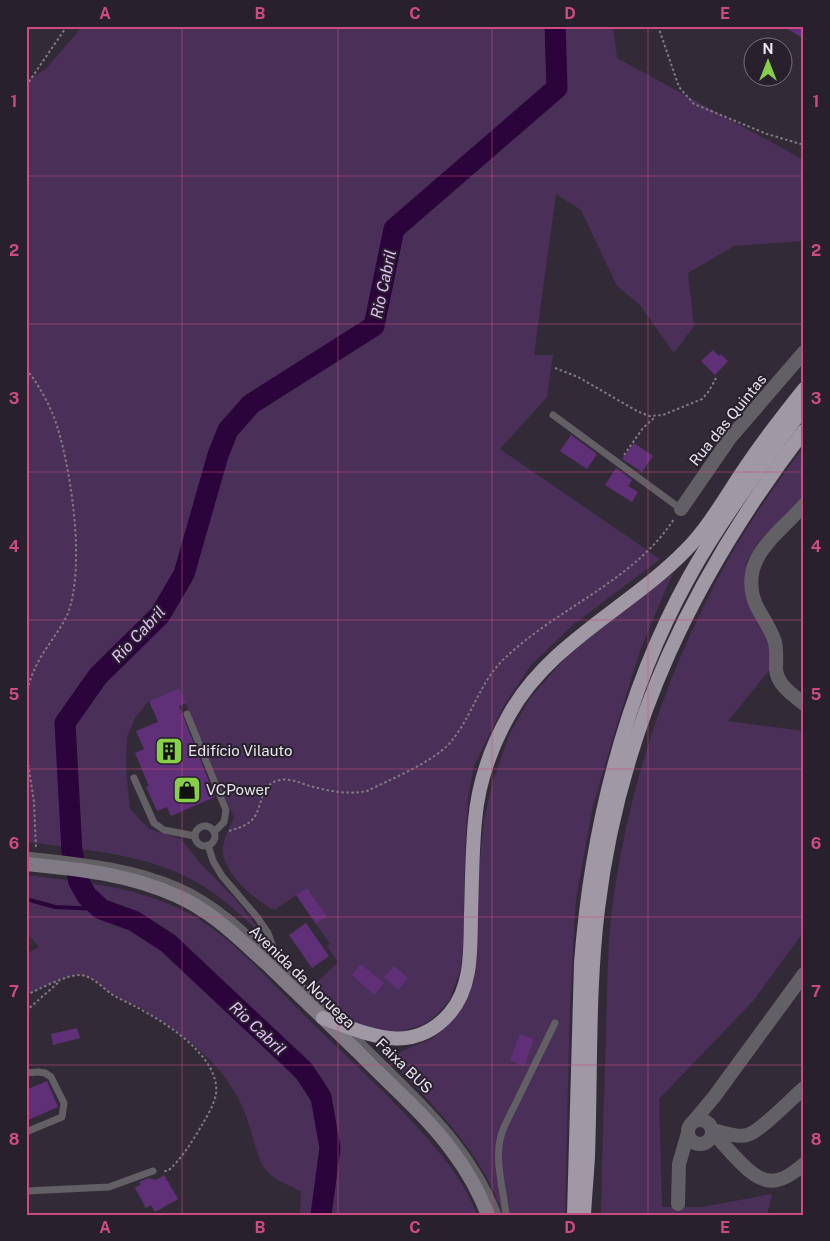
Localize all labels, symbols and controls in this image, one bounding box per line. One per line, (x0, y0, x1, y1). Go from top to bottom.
text: A (99, 4, 111, 23)
text: B (255, 4, 266, 23)
text: C (409, 4, 421, 23)
text: D (564, 4, 576, 23)
text: E (720, 4, 730, 23)
north arrow (742, 38, 792, 88)
text: N (763, 41, 773, 57)
text: 1 (11, 92, 17, 111)
text: 1 (813, 92, 819, 111)
text: 2 (9, 241, 19, 260)
text: 2 (811, 241, 821, 260)
water label: Rio Cabril (367, 248, 400, 320)
street label: Rua das Quintas (686, 371, 770, 469)
text: 3 (9, 389, 19, 408)
text: 3 (811, 389, 821, 408)
text: 4 (9, 537, 20, 556)
text: 4 (811, 537, 822, 556)
water label: Rio Cabril (108, 602, 169, 666)
text: 5 (9, 685, 20, 704)
text: 5 (811, 685, 822, 704)
building icon: Edifício Vilauto (154, 736, 184, 766)
place label: Edifício Vilauto (188, 742, 292, 759)
shop icon: VCPower (172, 775, 202, 805)
place label: VCPower (206, 781, 270, 798)
text: 6 (9, 834, 19, 853)
text: 6 (811, 834, 821, 853)
street label: Avenida da Noruega (246, 922, 359, 1031)
text: 7 (9, 982, 19, 1001)
text: 7 (811, 982, 821, 1001)
water label: Rio Cabril (226, 998, 290, 1059)
street label: Faixa BUS (373, 1035, 436, 1097)
text: 8 (9, 1130, 20, 1149)
text: 8 (811, 1130, 822, 1149)
text: A (99, 1218, 111, 1237)
text: B (255, 1218, 266, 1237)
text: C (409, 1218, 421, 1237)
text: D (564, 1218, 576, 1237)
text: E (720, 1218, 730, 1237)

